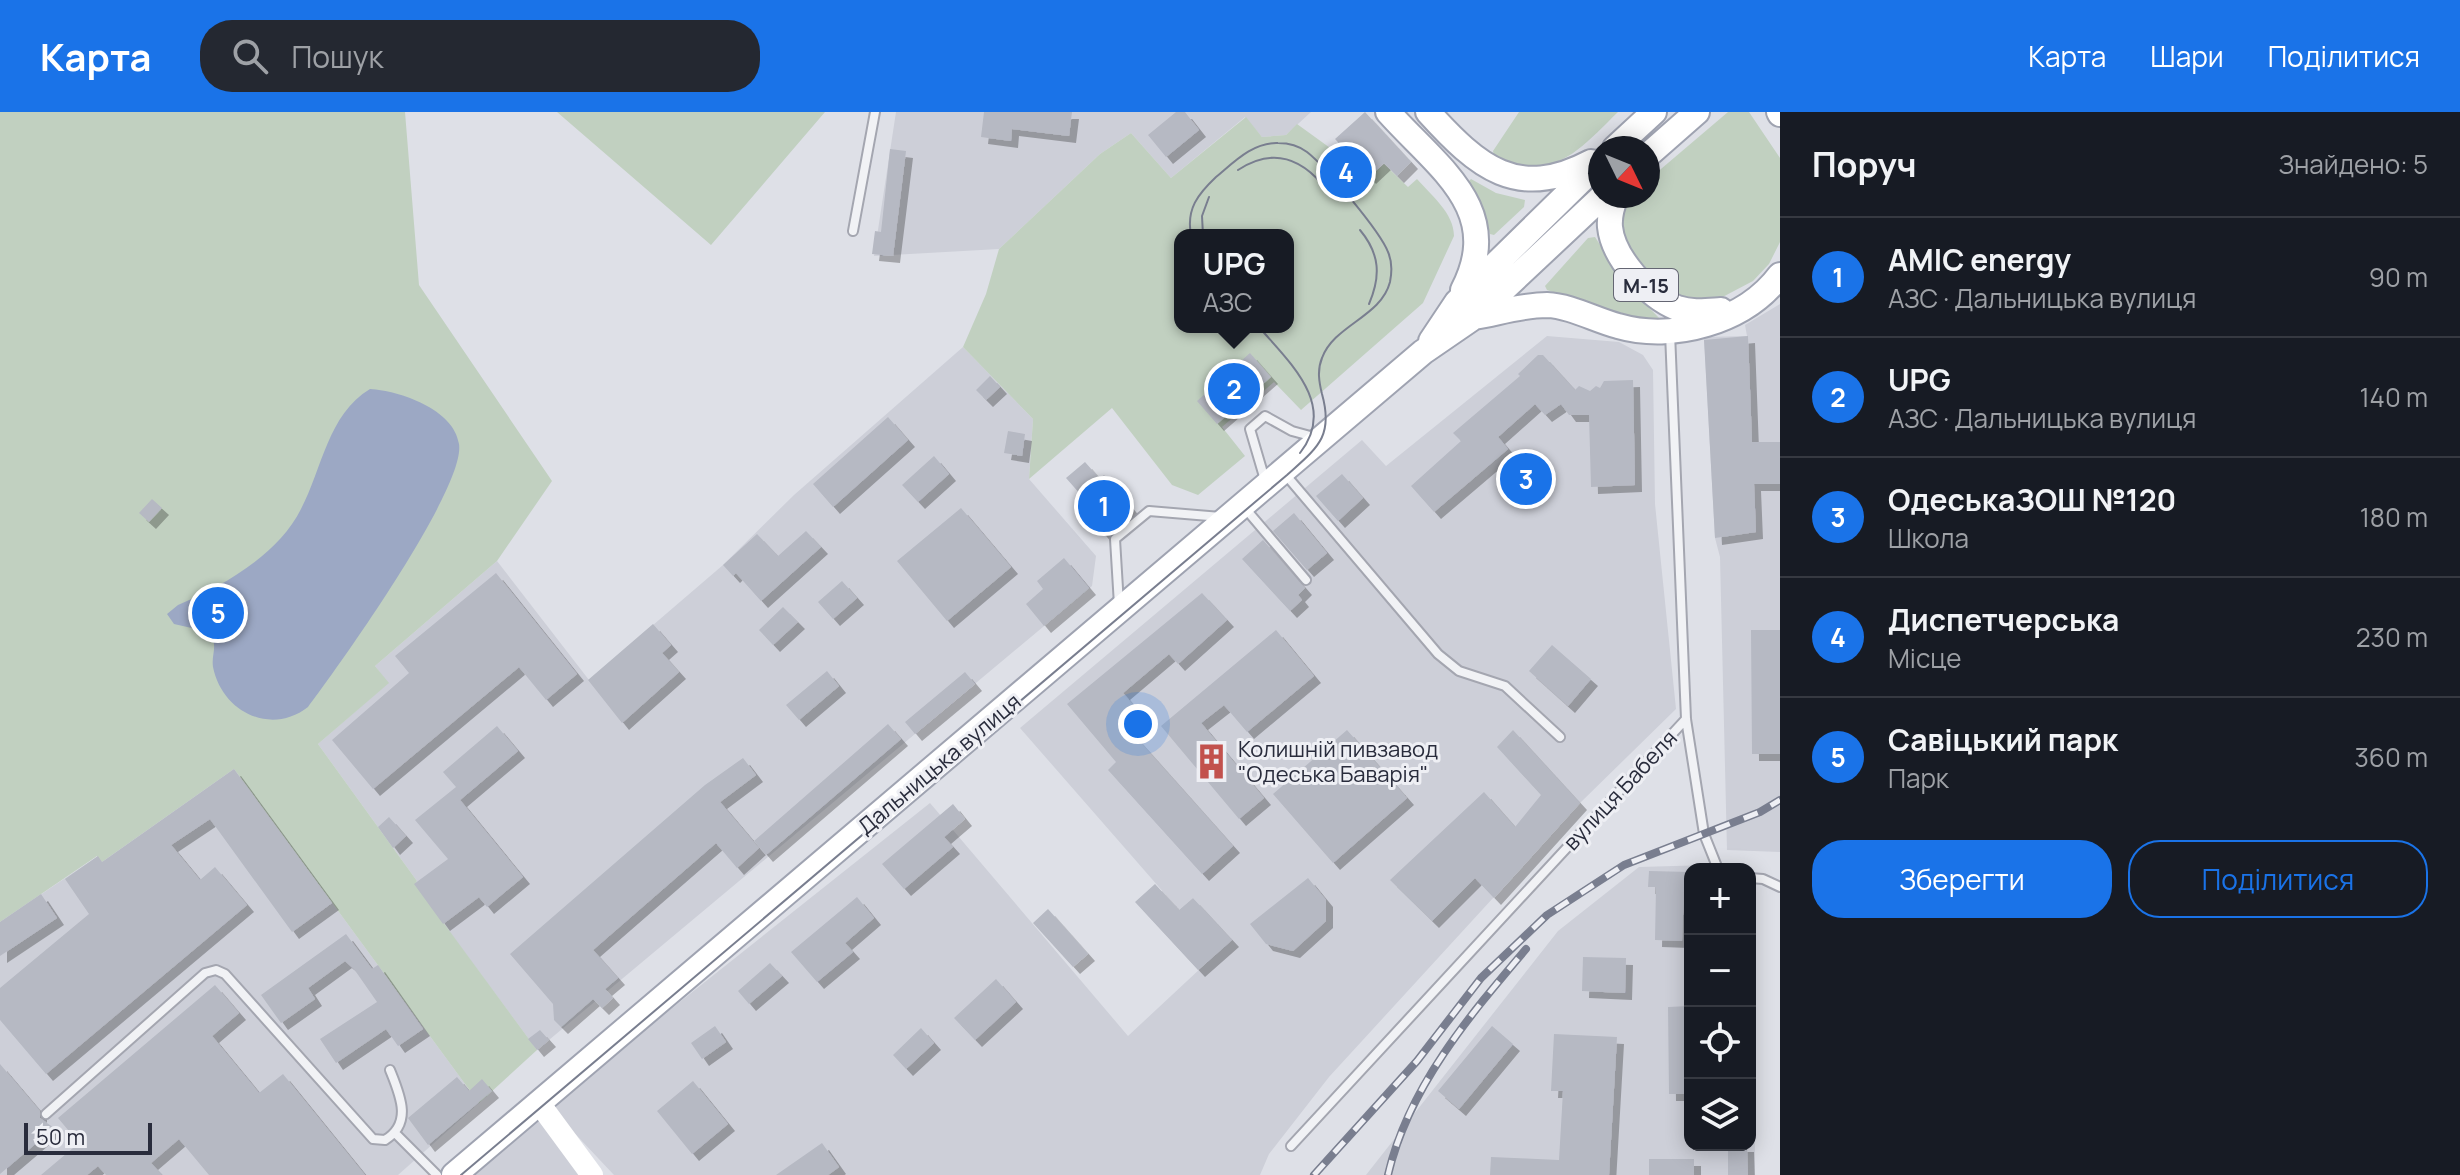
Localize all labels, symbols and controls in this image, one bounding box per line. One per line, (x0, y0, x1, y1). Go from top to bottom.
search box (200, 20, 760, 92)
text: Карта (40, 30, 152, 82)
icon: search (228, 34, 272, 78)
text: Пошук (292, 36, 383, 77)
text: Карта (2028, 37, 2106, 75)
text: Шари (2150, 37, 2224, 75)
text: Поділитися (2268, 37, 2420, 75)
north arrow (1588, 136, 1660, 208)
text: Поруч (1812, 141, 1916, 187)
pin: 4 (1320, 142, 1372, 202)
text: Знайдено: 5 (2278, 146, 2428, 182)
popup (1174, 229, 1294, 333)
text: AMIC energy (1888, 239, 2071, 280)
text: UPG (1203, 243, 1265, 284)
text: 1 (1832, 259, 1844, 295)
text: 90 m (2369, 259, 2428, 295)
road number: М-15 (1614, 269, 1678, 301)
text: АЗС · Дальницька вулиця (1888, 280, 2196, 316)
text: АЗС (1203, 284, 1253, 320)
pin: 2 (1208, 359, 1260, 419)
text: UPG (1888, 359, 1951, 400)
text: 2 (1830, 379, 1846, 415)
text: 140 m (2359, 379, 2428, 415)
text: АЗС · Дальницька вулиця (1888, 400, 2196, 436)
pin: 3 (1500, 449, 1552, 509)
pin: 1 (1078, 476, 1130, 536)
text: ОдеськаЗОШ №120 (1888, 479, 2176, 520)
text: 3 (1830, 499, 1846, 535)
text: 180 m (2360, 499, 2428, 535)
text: Школа (1888, 520, 1969, 556)
pin: 5 (192, 583, 244, 643)
text: Диспетчерська (1888, 599, 2119, 640)
text: 4 (1830, 619, 1846, 655)
text: 230 m (2356, 619, 2428, 655)
text: Місце (1888, 640, 1962, 676)
street label: Дальницька вулиця (851, 687, 1027, 841)
your location (1118, 704, 1158, 744)
text: Савіцький парк (1888, 719, 2118, 760)
street label: вулиця Бабеля (1556, 723, 1684, 857)
place label: Колишній пивзавод "Одеська Баварія" (1238, 734, 1438, 789)
text: 5 (1830, 739, 1846, 775)
text: 360 m (2354, 739, 2428, 775)
building icon: Колишній пивзавод "Одеська Баварія" (1193, 743, 1231, 781)
text: Парк (1888, 760, 1949, 796)
button: Зберегти (1812, 840, 2112, 918)
button: Поділитися (2128, 840, 2428, 918)
map controls (1684, 863, 1756, 1151)
button: + (1684, 863, 1756, 935)
button: − (1684, 935, 1756, 1007)
button: locate (1684, 1007, 1756, 1079)
button: layers (1684, 1079, 1756, 1151)
scale bar (24, 1119, 152, 1155)
text: 50 m (36, 1122, 85, 1152)

